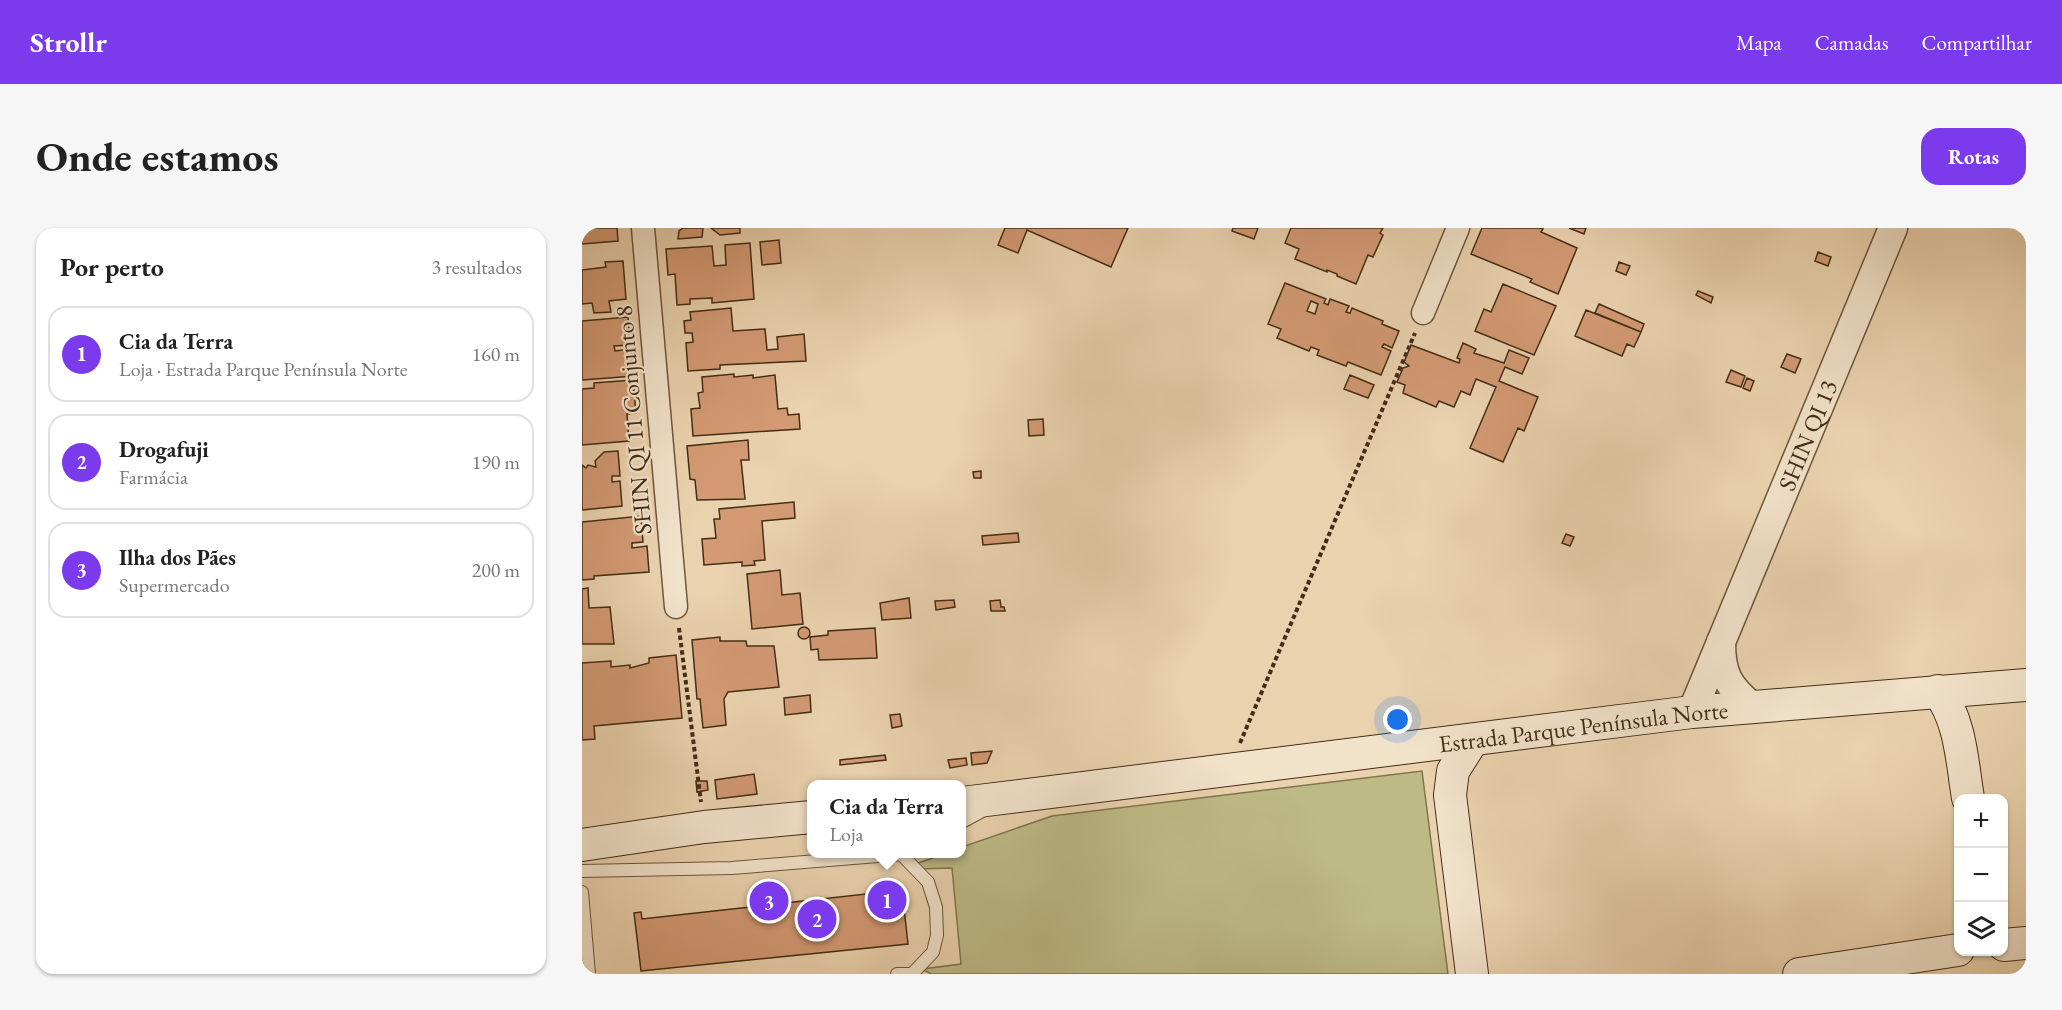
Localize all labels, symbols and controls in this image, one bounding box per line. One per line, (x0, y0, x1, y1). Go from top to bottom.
text: Strollr (30, 24, 107, 60)
text: Mapa (1736, 29, 1782, 56)
text: Camadas (1815, 29, 1888, 56)
text: Compartilhar (1921, 29, 2032, 56)
button: Rotas (1921, 128, 2026, 185)
text: Onde estamos (36, 129, 279, 184)
text: Por perto (60, 250, 164, 284)
text: 3 resultados (431, 254, 522, 280)
street label: SHIN QI 11 Conjunto 8 (608, 304, 658, 536)
text: Cia da Terra (119, 327, 233, 356)
text: 1 (76, 341, 87, 367)
text: 160 m (472, 341, 520, 367)
text: Loja · Estrada Parque Península Norte (119, 356, 407, 382)
street label: SHIN QI 13 (1770, 375, 1844, 495)
text: Drogafuji (119, 435, 209, 464)
text: 2 (76, 449, 87, 475)
text: 190 m (472, 449, 520, 475)
text: Farmácia (119, 464, 188, 490)
text: Ilha dos Pães (119, 543, 236, 572)
text: 3 (76, 557, 87, 583)
text: 200 m (472, 557, 520, 583)
text: Supermercado (119, 572, 230, 598)
street label: Estrada Parque Península Norte (1437, 694, 1729, 759)
your location (1383, 705, 1412, 734)
popup (807, 780, 966, 858)
text: Cia da Terra (829, 792, 944, 821)
map controls (1954, 794, 2008, 956)
button: + (1954, 794, 2008, 848)
text: Loja (829, 821, 864, 847)
button: − (1954, 848, 2008, 902)
pin: 3 (750, 878, 789, 924)
pin: 1 (868, 878, 906, 922)
pin: 2 (798, 896, 836, 942)
button: layers (1954, 902, 2008, 956)

